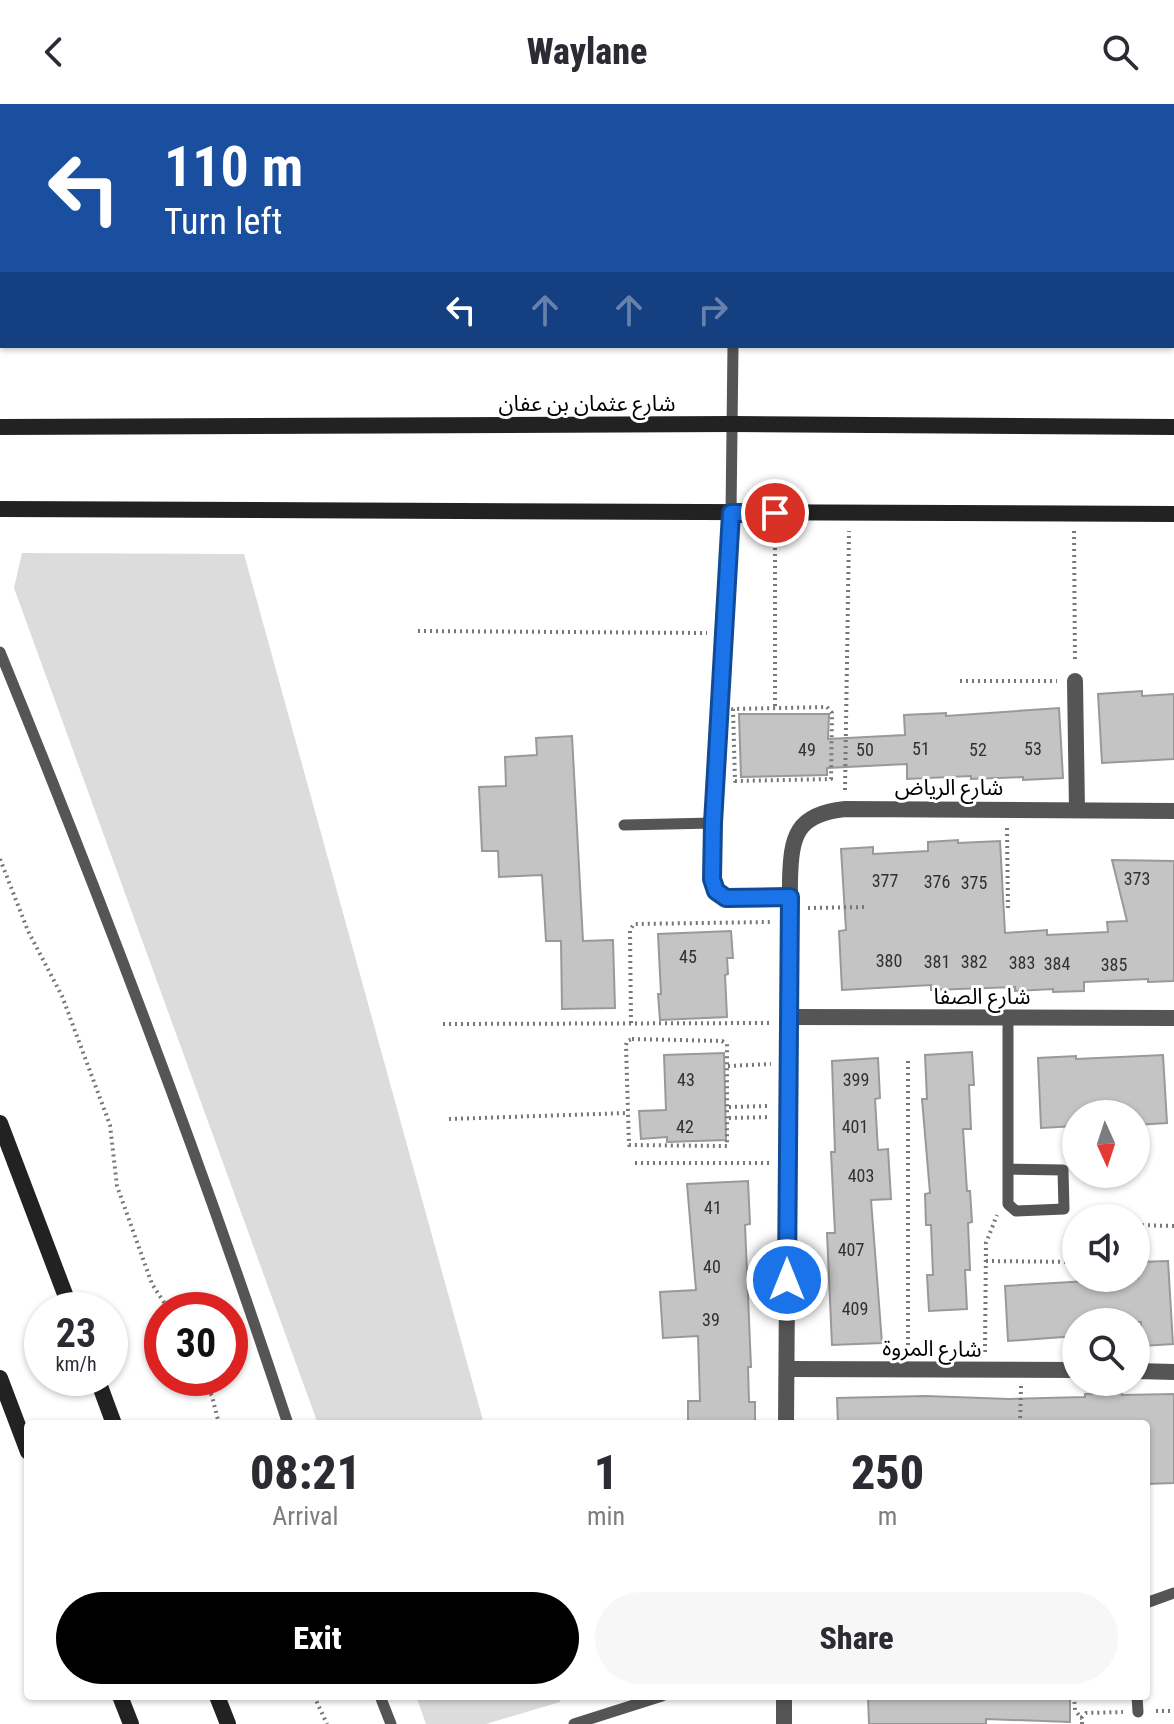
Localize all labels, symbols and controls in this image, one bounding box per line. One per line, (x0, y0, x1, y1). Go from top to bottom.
icon: back (32, 30, 76, 74)
icon: search (1098, 30, 1142, 74)
text: Waylane (527, 31, 647, 73)
text: 110 m (164, 134, 303, 200)
icon: left (32, 136, 136, 240)
text: Turn left (164, 201, 282, 243)
icon: left (439, 288, 483, 332)
icon: ahead (523, 288, 567, 332)
icon: ahead (607, 288, 651, 332)
icon: right (691, 288, 735, 332)
street label: شارع عثمان بن عفان (499, 391, 675, 420)
pin (741, 479, 809, 547)
icon: arrive (753, 491, 797, 535)
house number: 51 (912, 738, 930, 759)
house number: 53 (1024, 738, 1042, 759)
house number: 49 (798, 739, 816, 760)
house number: 50 (856, 739, 874, 760)
house number: 52 (969, 739, 987, 760)
street label: شارع الرياض (895, 775, 1003, 804)
house number: 373 (1124, 868, 1150, 889)
house number: 377 (872, 870, 898, 891)
house number: 376 (924, 871, 950, 892)
house number: 375 (961, 872, 987, 893)
house number: 45 (679, 946, 697, 967)
house number: 380 (876, 950, 902, 971)
house number: 381 (924, 951, 950, 972)
house number: 382 (961, 951, 987, 972)
house number: 383 (1009, 952, 1035, 973)
house number: 384 (1044, 953, 1070, 974)
house number: 385 (1101, 954, 1127, 975)
street label: شارع الصفا (933, 984, 1031, 1013)
house number: 43 (677, 1069, 695, 1090)
house number: 399 (843, 1069, 869, 1090)
north arrow (1062, 1100, 1150, 1188)
map controls (1062, 1100, 1150, 1396)
house number: 42 (676, 1116, 694, 1137)
house number: 401 (842, 1116, 868, 1137)
house number: 403 (848, 1165, 874, 1186)
house number: 41 (704, 1197, 722, 1218)
button: sound (1062, 1204, 1150, 1292)
position arrow (745, 1238, 829, 1322)
house number: 407 (838, 1239, 864, 1260)
house number: 40 (703, 1256, 721, 1277)
speed limit sign: 30 (144, 1292, 248, 1396)
house number: 409 (842, 1298, 868, 1319)
button: search (1062, 1308, 1150, 1396)
house number: 39 (702, 1309, 720, 1330)
text: 23 (56, 1310, 96, 1357)
street label: شارع المروة (882, 1335, 982, 1366)
text: km/h (55, 1352, 97, 1376)
text: 08:21 (250, 1444, 361, 1501)
text: 1 (594, 1444, 618, 1501)
text: 250 (851, 1444, 924, 1501)
text: Arrival (272, 1501, 339, 1531)
text: min (587, 1501, 625, 1531)
text: m (878, 1501, 897, 1531)
button: Exit (56, 1592, 579, 1684)
button: Share (595, 1592, 1118, 1684)

